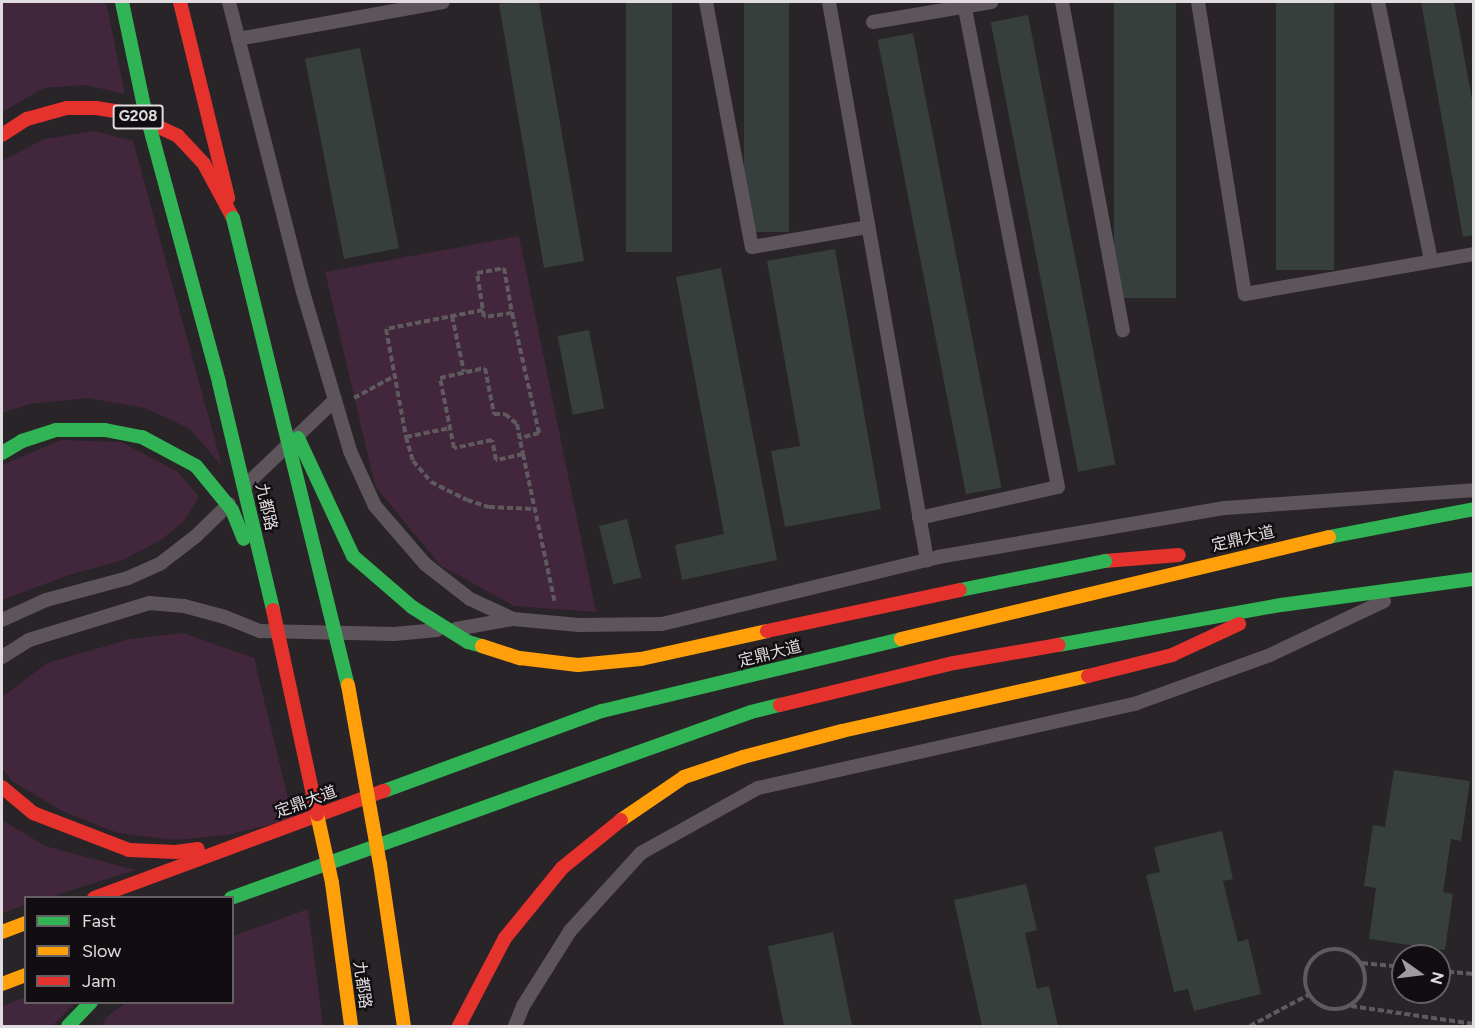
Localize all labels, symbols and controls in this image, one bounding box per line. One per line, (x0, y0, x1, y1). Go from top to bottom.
road number: G208 (112, 105, 164, 129)
street label: 九都路 (251, 481, 281, 533)
street label: 定鼎大道 (1210, 522, 1276, 556)
street label: 定鼎大道 (737, 637, 803, 671)
street label: 定鼎大道 (273, 782, 339, 822)
legend (24, 896, 234, 1004)
text: Fast (82, 910, 116, 932)
text: Slow (82, 940, 121, 962)
north arrow (1391, 944, 1451, 1004)
street label: 九都路 (349, 960, 375, 1010)
text: Jam (82, 970, 116, 992)
text: N (1426, 970, 1448, 986)

